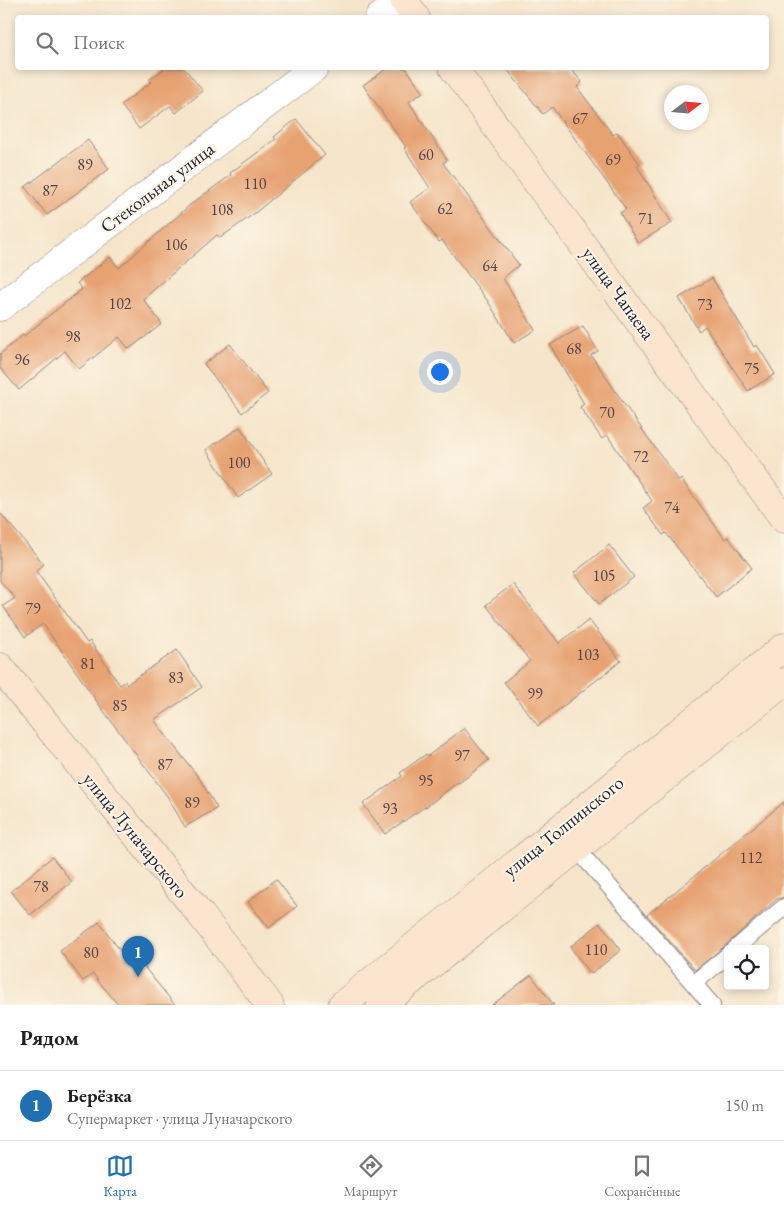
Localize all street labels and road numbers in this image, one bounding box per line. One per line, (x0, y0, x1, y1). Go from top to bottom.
street label: Стекольная улица (95, 136, 220, 239)
street label: улица Чапаева (576, 242, 661, 345)
street label: улица Луначарского (77, 767, 194, 903)
street label: улица Толпинского (498, 770, 629, 883)

